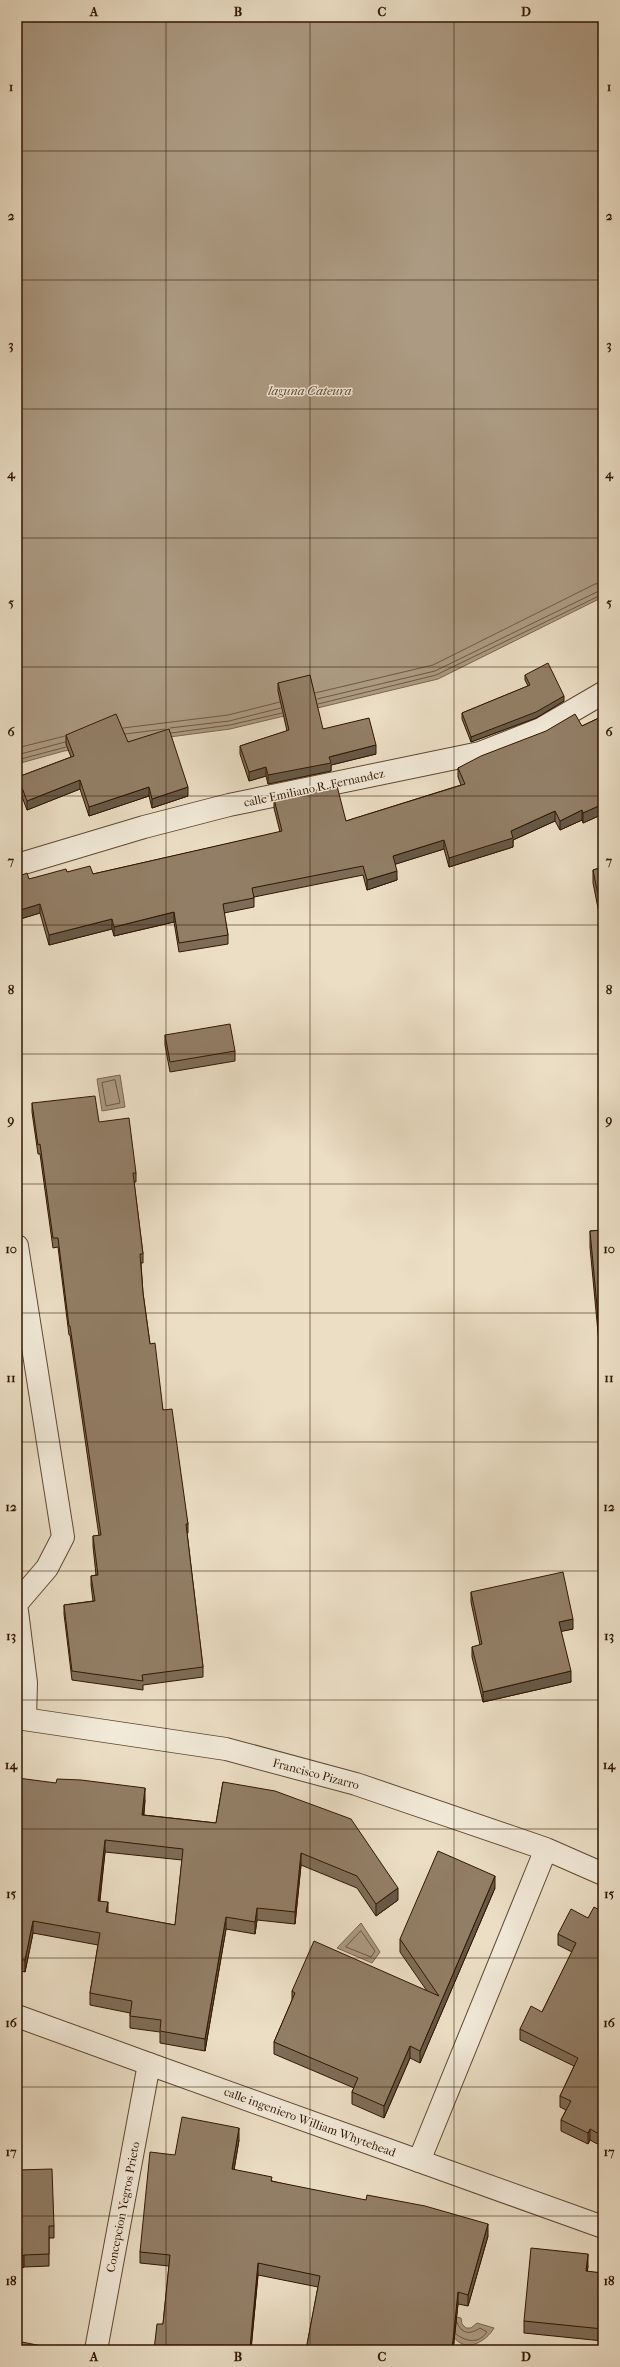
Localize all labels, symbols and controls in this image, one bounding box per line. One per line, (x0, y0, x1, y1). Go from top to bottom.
text: A (89, 4, 99, 19)
text: B (234, 4, 243, 19)
text: C (378, 4, 387, 19)
text: D (521, 4, 531, 19)
text: 1 (9, 79, 14, 94)
text: 1 (607, 79, 612, 94)
text: 2 (8, 208, 15, 223)
text: 2 (606, 208, 613, 223)
text: 3 (8, 337, 14, 353)
text: 3 (606, 337, 612, 353)
water label: laguna Cateura (267, 383, 352, 398)
text: 4 (6, 466, 16, 482)
text: 4 (604, 466, 614, 482)
text: 5 (8, 595, 14, 610)
text: 5 (606, 595, 612, 610)
text: 6 (7, 724, 15, 739)
text: 6 (605, 724, 613, 739)
street label: calle Emiliano R. Fernandez (242, 766, 386, 810)
text: 7 (7, 853, 15, 868)
text: 7 (605, 853, 613, 868)
text: 8 (8, 982, 15, 997)
text: 8 (606, 982, 613, 997)
text: 9 (7, 1112, 15, 1128)
text: 9 (605, 1112, 613, 1128)
text: 10 (5, 1241, 17, 1256)
text: 10 (603, 1241, 615, 1256)
text: 11 (6, 1370, 16, 1385)
text: 11 (604, 1370, 614, 1385)
text: 12 (5, 1499, 17, 1514)
text: 12 (603, 1499, 615, 1514)
text: 13 (6, 1628, 16, 1644)
text: 13 (604, 1628, 614, 1644)
street label: Francisco Pizarro (271, 1756, 361, 1792)
text: 14 (5, 1757, 18, 1773)
text: 14 (603, 1757, 616, 1773)
text: 15 (6, 1886, 16, 1901)
text: 15 (604, 1886, 614, 1901)
text: 16 (5, 2015, 18, 2030)
text: 16 (603, 2015, 616, 2030)
street label: calle ingeniero William Whytehead (222, 2084, 398, 2160)
street label: Concepcion Yegros Prieto (103, 2141, 143, 2273)
text: 17 (6, 2144, 17, 2159)
text: 17 (604, 2144, 615, 2159)
text: 18 (5, 2273, 17, 2288)
text: 18 (603, 2273, 615, 2288)
text: A (89, 2349, 99, 2364)
text: B (234, 2349, 243, 2364)
text: C (378, 2349, 387, 2364)
text: D (521, 2349, 531, 2364)

